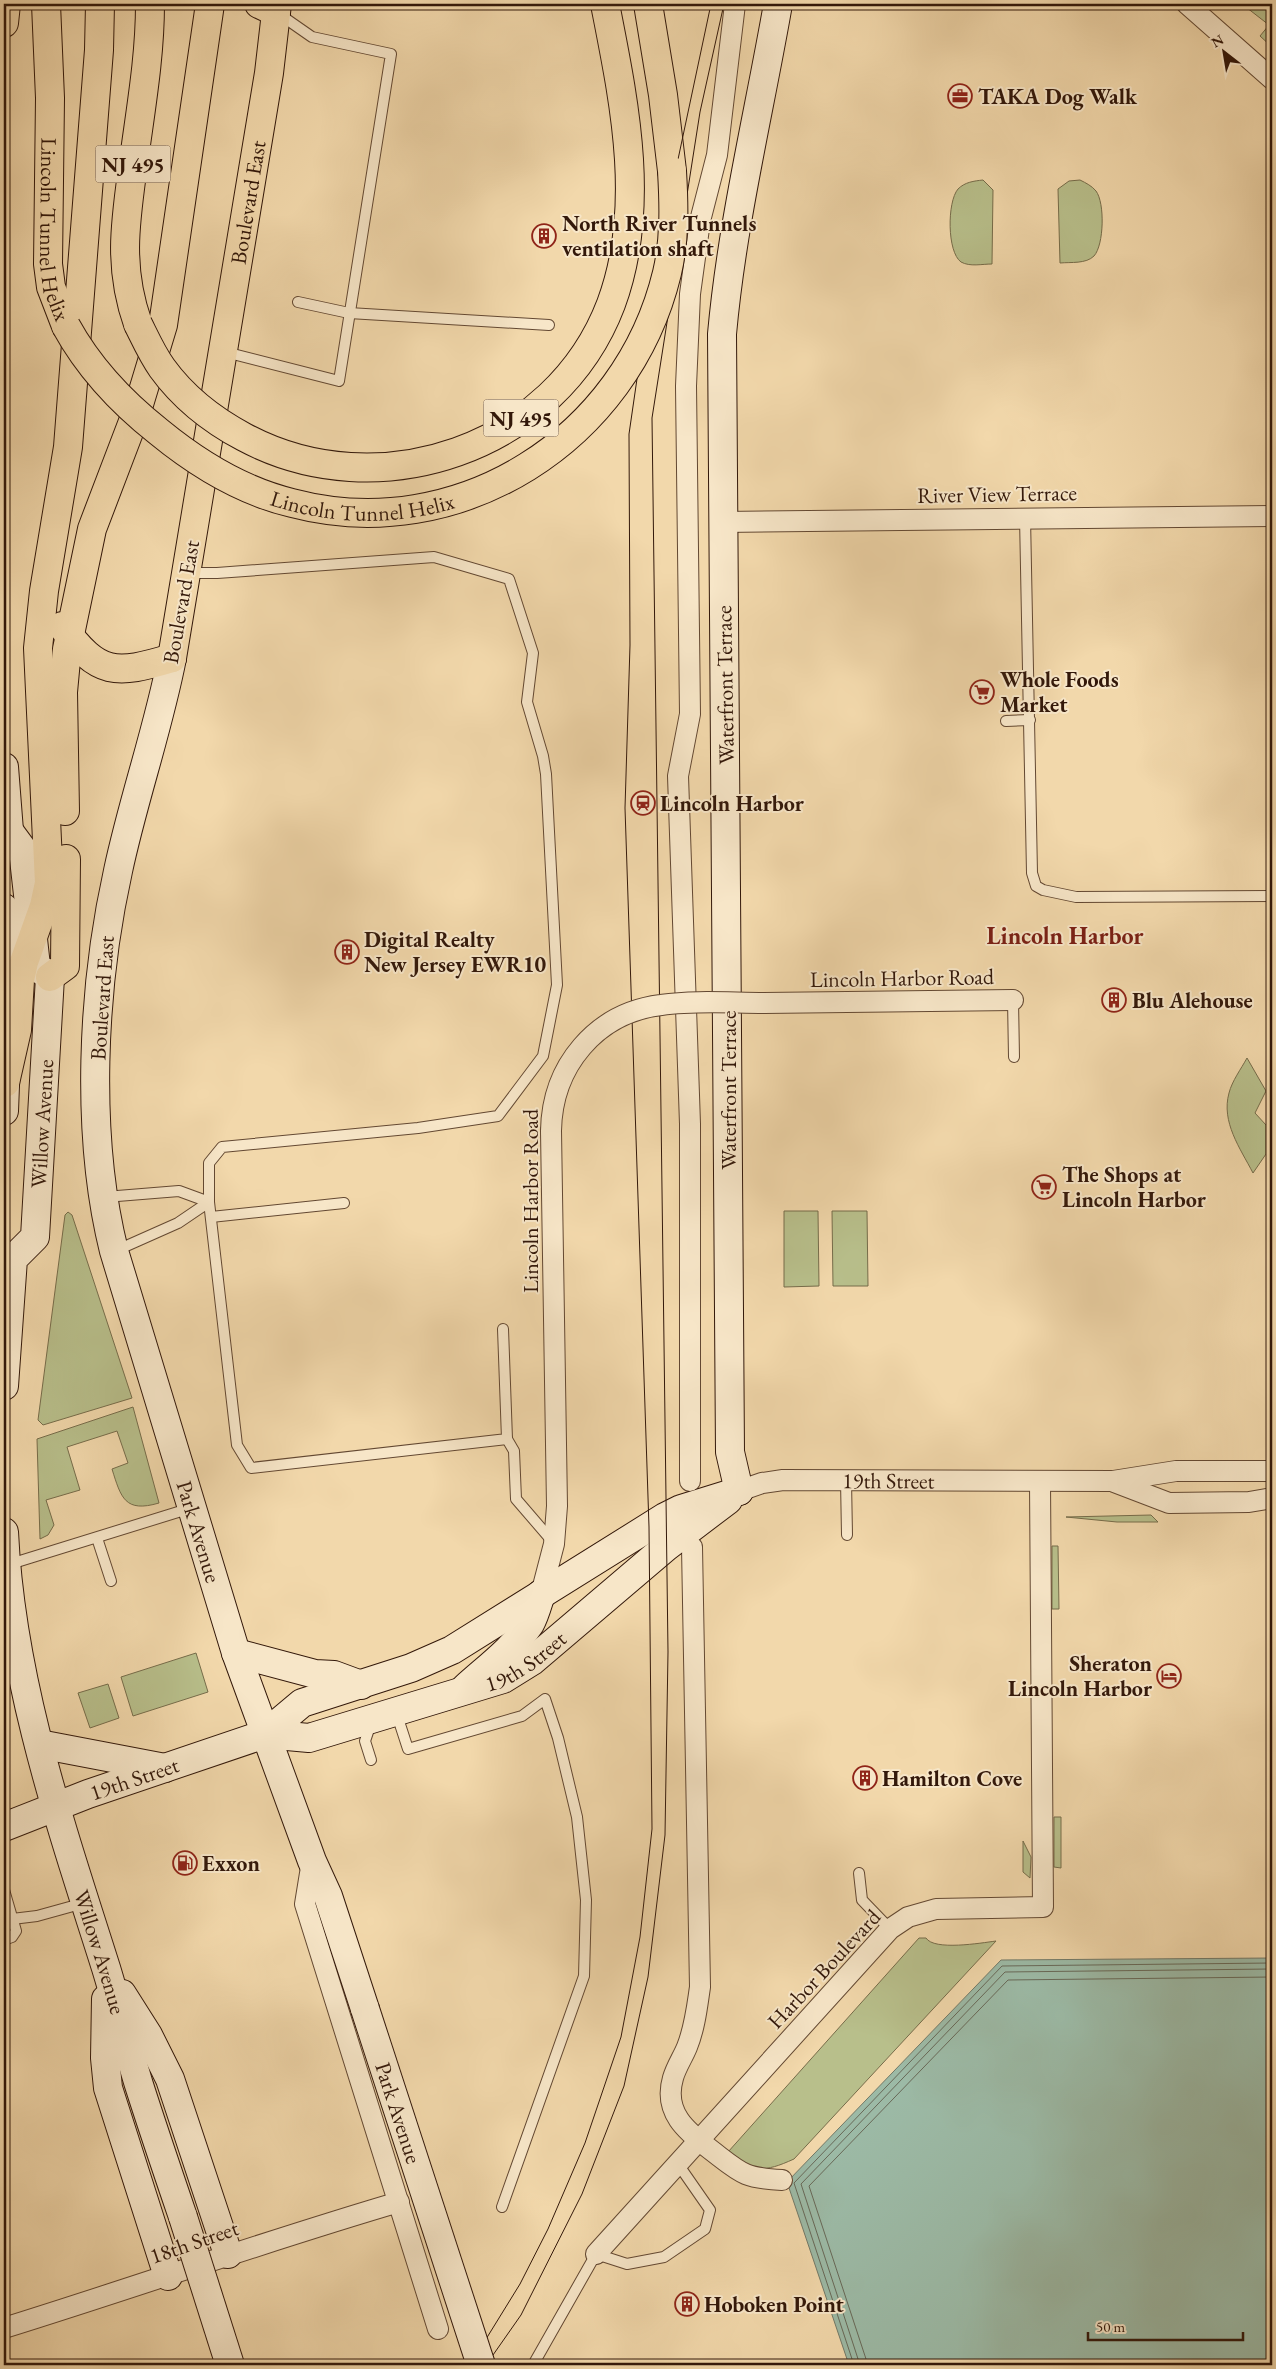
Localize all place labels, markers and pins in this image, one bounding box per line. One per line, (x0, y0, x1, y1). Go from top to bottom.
place label: TAKA Dog Walk (978, 82, 1138, 111)
office icon: TAKA Dog Walk (947, 83, 973, 109)
place label: North River Tunnels ventilation shaft (562, 209, 756, 263)
building icon: North River Tunnels ventilation shaft (531, 223, 557, 249)
place label: Whole Foods Market (1000, 665, 1119, 719)
supermarket icon: Whole Foods Market (969, 679, 995, 705)
place label: Lincoln Harbor (660, 789, 805, 818)
station icon: Lincoln Harbor (630, 790, 656, 816)
place label: Digital Realty New Jersey EWR10 (364, 925, 546, 979)
building icon: Digital Realty New Jersey EWR10 (334, 939, 360, 965)
place label: Blu Alehouse (1132, 986, 1253, 1015)
building icon: Blu Alehouse (1101, 987, 1127, 1013)
place label: The Shops at Lincoln Harbor (1062, 1160, 1207, 1214)
supermarket icon: The Shops at Lincoln Harbor (1031, 1174, 1057, 1200)
place label: Sheraton Lincoln Harbor (1008, 1649, 1153, 1703)
hotel icon: Sheraton Lincoln Harbor (1156, 1663, 1182, 1689)
place label: Hamilton Cove (882, 1764, 1022, 1793)
building icon: Hamilton Cove (852, 1765, 878, 1791)
place label: Exxon (202, 1849, 260, 1878)
fuel station icon: Exxon (172, 1850, 198, 1876)
place label: Hoboken Point (704, 2290, 845, 2319)
building icon: Hoboken Point (674, 2291, 700, 2317)

